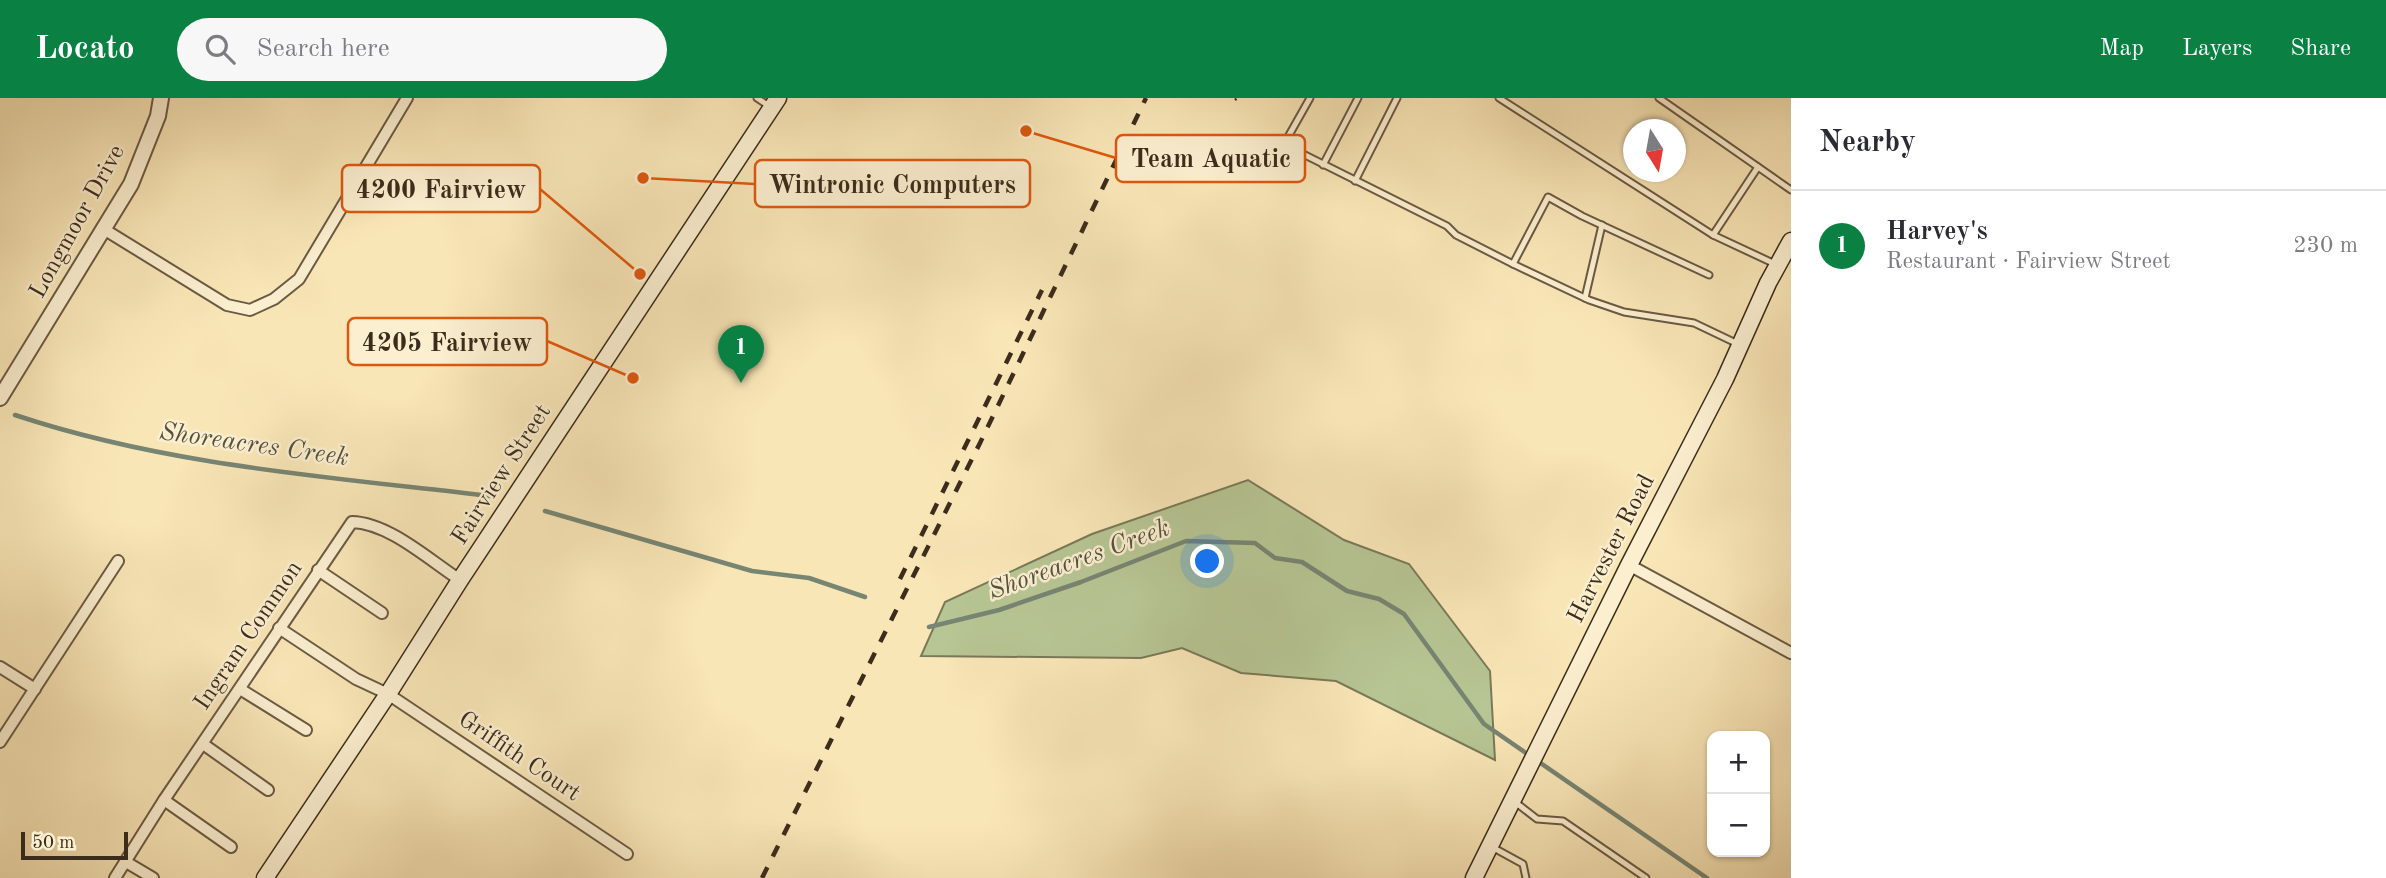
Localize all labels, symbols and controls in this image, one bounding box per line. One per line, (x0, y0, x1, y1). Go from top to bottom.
search box (177, 18, 667, 81)
icon: search (201, 30, 239, 68)
text: Locato (35, 33, 135, 66)
text: Search here (257, 36, 390, 62)
text: Map (2100, 37, 2144, 61)
text: Layers (2182, 37, 2252, 61)
text: Share (2290, 37, 2351, 61)
north arrow (1623, 119, 1686, 182)
text: Nearby (1819, 128, 1916, 158)
callout: Team Aquatic (1116, 135, 1305, 182)
street label: Longmoor Drive (26, 141, 130, 303)
text: Team Aquatic (1131, 147, 1291, 173)
callout: Wintronic Computers (755, 160, 1030, 207)
callout: 4200 Fairview (342, 165, 540, 212)
text: Wintronic Computers (768, 173, 1016, 199)
text: 4200 Fairview (356, 178, 526, 204)
text: Harvey's (1886, 219, 1988, 245)
text: 1 (1835, 234, 1849, 257)
text: 230 m (2293, 234, 2358, 257)
text: Restaurant · Fairview Street (1886, 250, 2171, 273)
callout: 4205 Fairview (348, 318, 547, 365)
pin: 1 (718, 325, 764, 383)
text: 4205 Fairview (362, 331, 532, 357)
street label: Fairview Street (448, 401, 556, 549)
water label: Shoreacres Creek (158, 419, 350, 471)
street label: Harvester Road (1564, 471, 1660, 627)
water label: Shoreacres Creek (985, 515, 1173, 605)
your location (1190, 544, 1224, 578)
street label: Ingram Common (190, 557, 308, 715)
street label: Griffith Court (454, 707, 584, 807)
map controls (1707, 731, 1770, 857)
button: + (1707, 731, 1770, 794)
button: − (1707, 794, 1770, 857)
scale bar (21, 829, 128, 861)
text: 50 m (32, 834, 74, 853)

